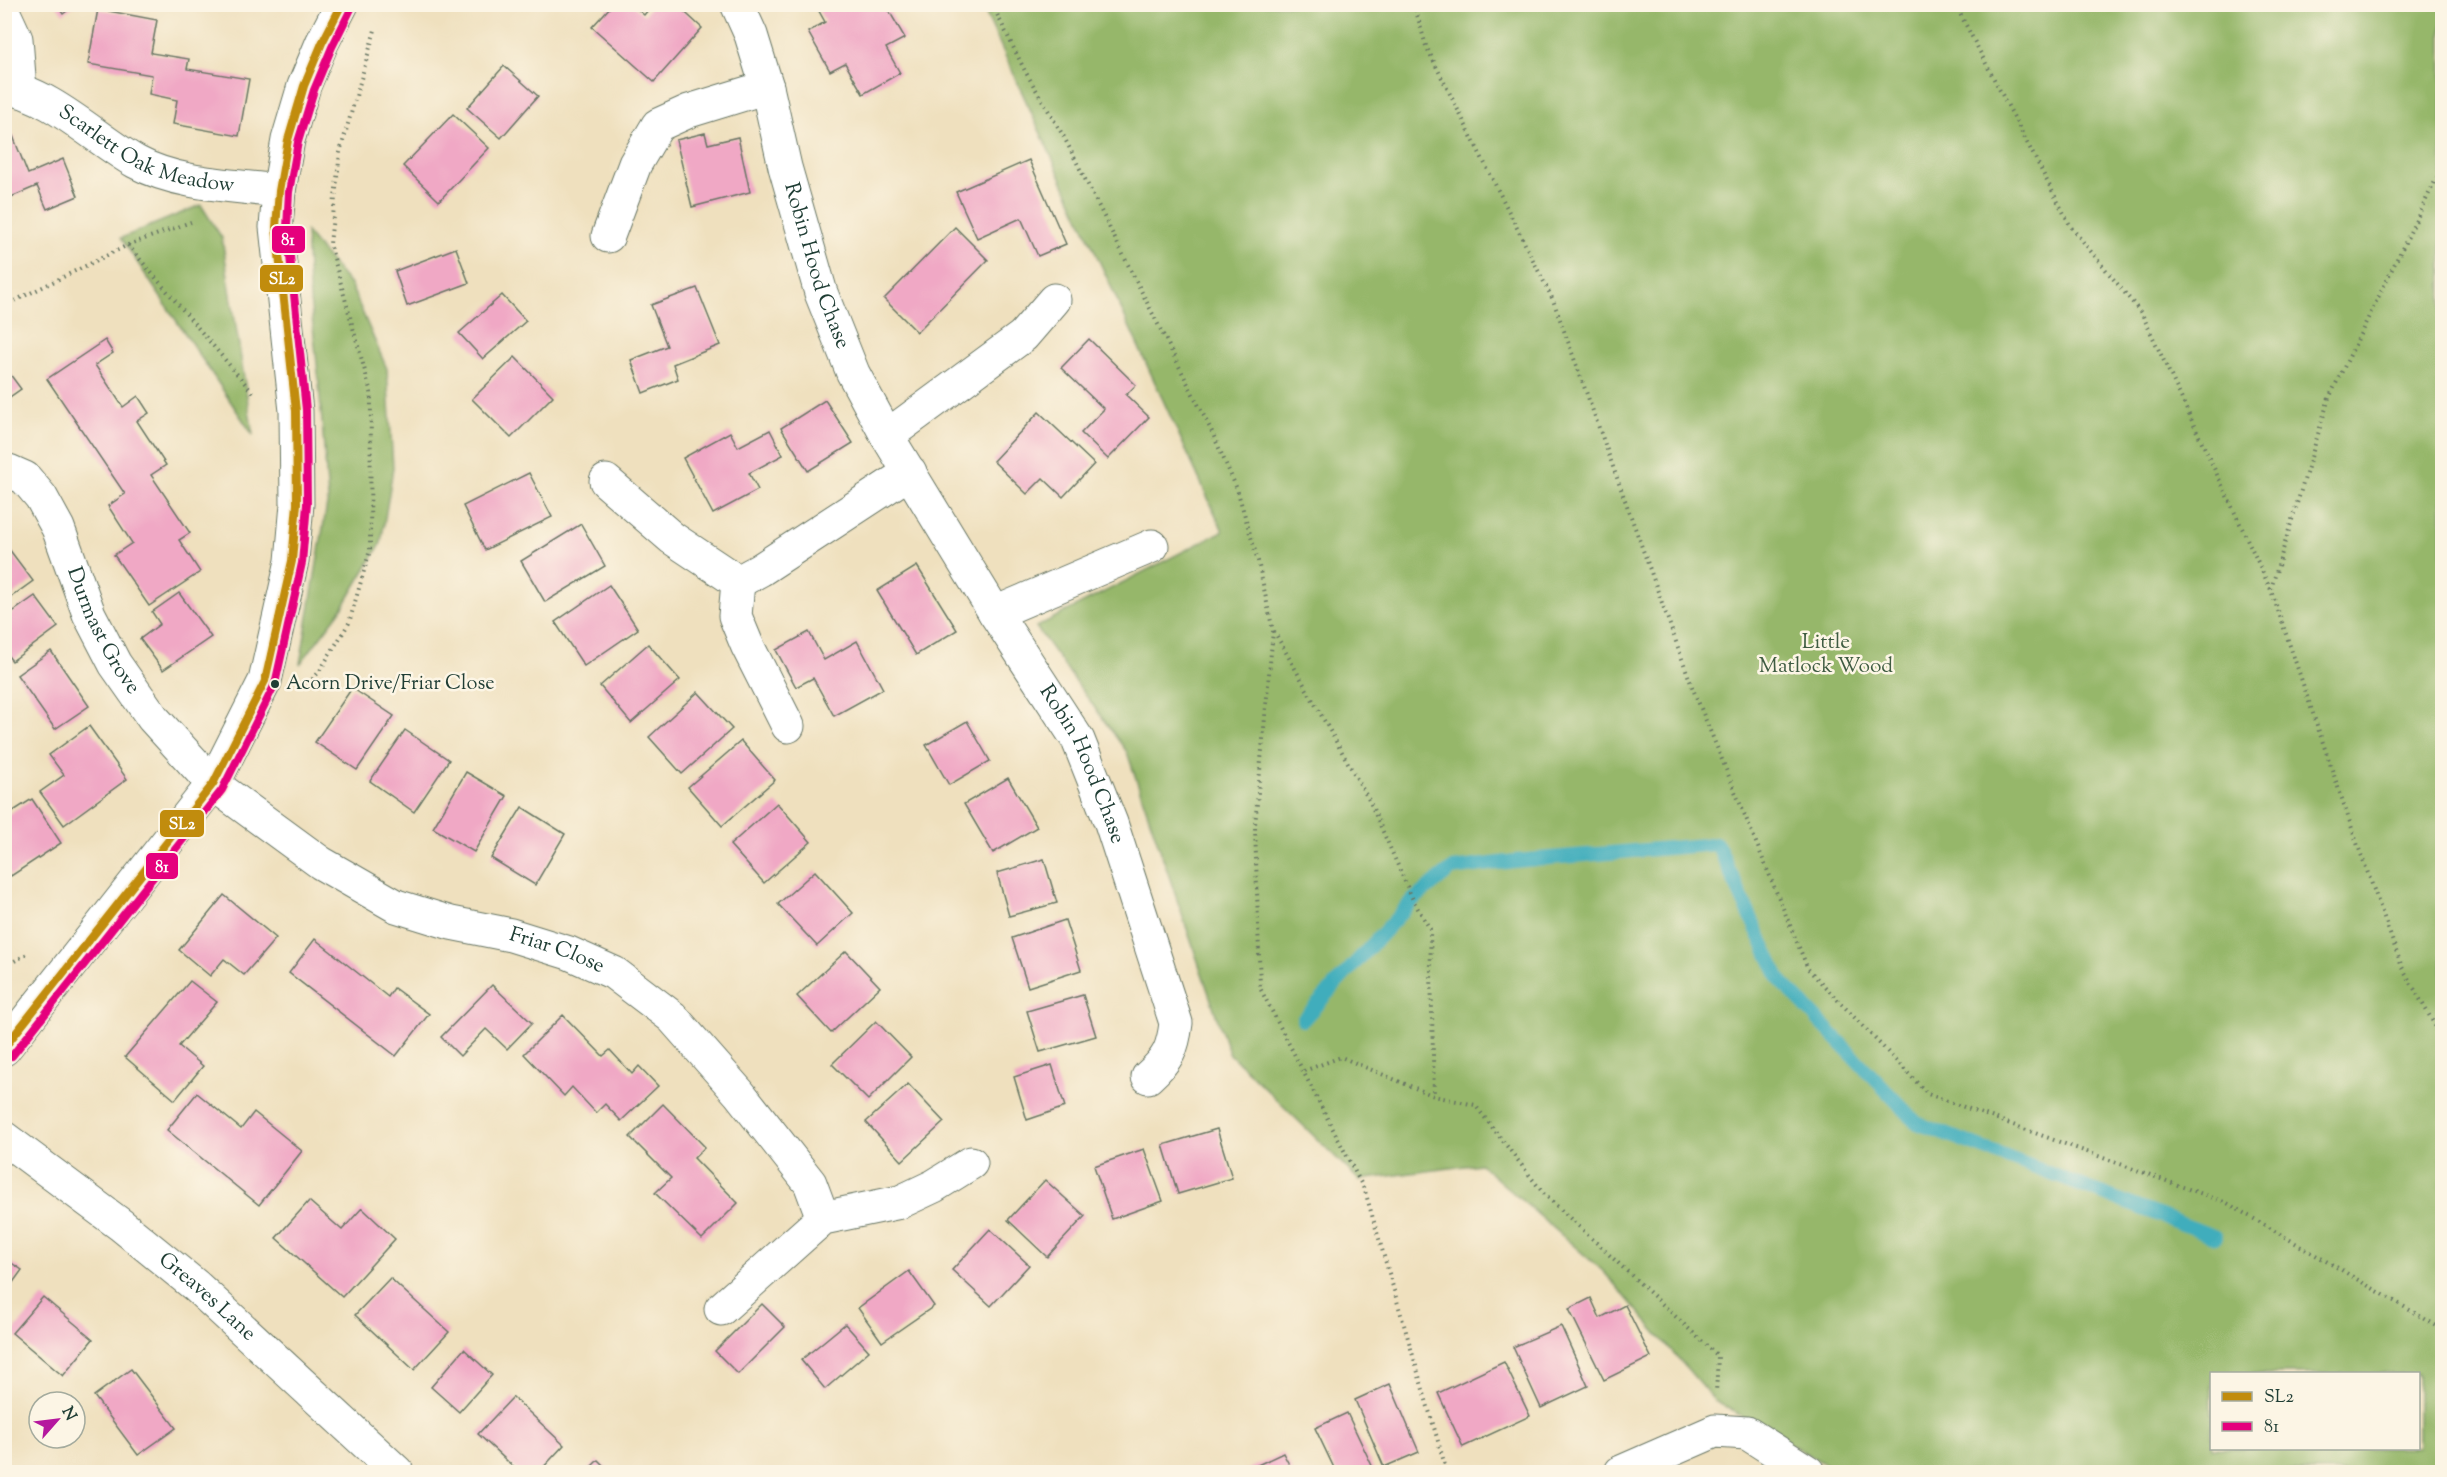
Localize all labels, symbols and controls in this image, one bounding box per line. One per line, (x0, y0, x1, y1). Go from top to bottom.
street label: Scarlett Oak Meadow (52, 98, 236, 201)
street label: Robin Hood Chase (775, 179, 857, 353)
line badge: 81 (271, 225, 306, 254)
text: 81 (281, 230, 295, 253)
line badge: SL2 (259, 264, 304, 293)
text: SL2 (269, 269, 296, 292)
street label: Durmast Grove (58, 563, 147, 701)
park label: Little Matlock Wood (1759, 628, 1893, 682)
place label: Acorn Drive/Friar Close (286, 670, 495, 699)
marker: Acorn Drive/Friar Close (269, 678, 281, 690)
street label: Robin Hood Chase (1031, 679, 1132, 848)
line badge: SL2 (159, 809, 205, 838)
text: SL2 (169, 814, 196, 837)
line badge: 81 (145, 852, 179, 880)
text: 81 (155, 857, 169, 880)
street label: Friar Close (505, 920, 609, 982)
street label: Greaves Lane (151, 1246, 262, 1349)
legend (2210, 1372, 2420, 1450)
text: SL2 (2264, 1385, 2295, 1411)
north arrow (27, 1390, 87, 1450)
text: N (55, 1403, 81, 1425)
text: 81 (2264, 1415, 2279, 1441)

